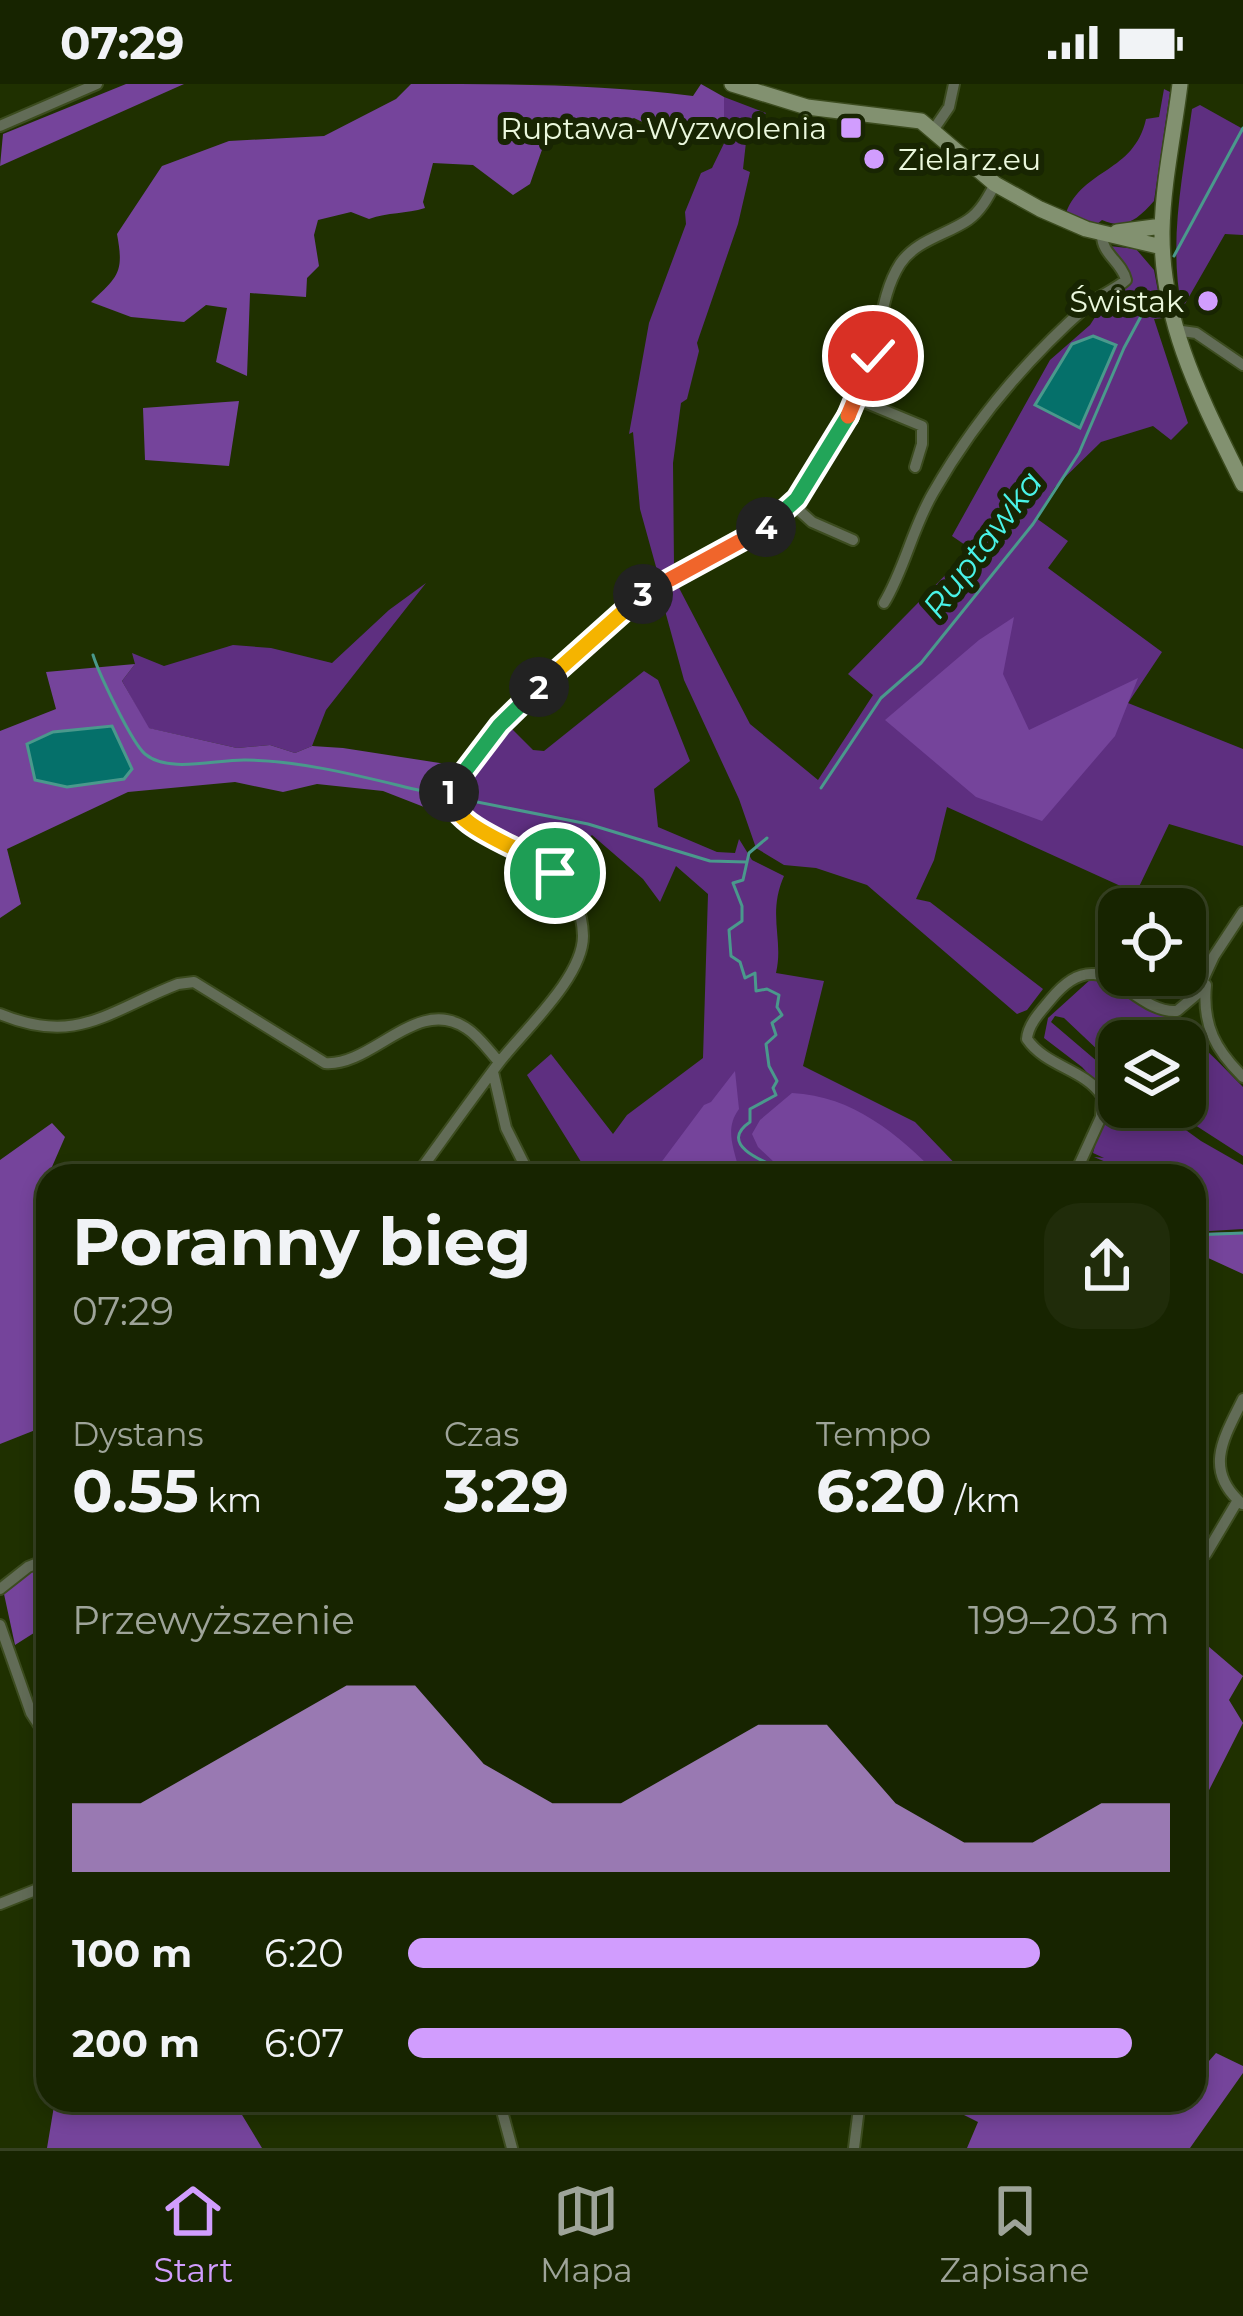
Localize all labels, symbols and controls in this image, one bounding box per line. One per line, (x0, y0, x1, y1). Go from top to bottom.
text: 07:29 (60, 15, 184, 70)
place label: Ruptawa-Wyzwolenia (500, 110, 827, 147)
marker: Ruptawa-Wyzwolenia (838, 115, 864, 141)
place label: Zielarz.eu (898, 141, 1041, 178)
marker: Zielarz.eu (861, 146, 887, 172)
place label: Świstak (1070, 283, 1184, 320)
marker: Świstak (1195, 288, 1221, 314)
pin (822, 305, 924, 407)
icon: check (840, 323, 906, 389)
water label: Ruptawka (914, 463, 1050, 625)
pin: 4 (736, 497, 796, 557)
text: 4 (755, 507, 777, 547)
pin: 3 (613, 564, 673, 624)
text: 3 (633, 574, 653, 614)
pin: 2 (509, 657, 569, 717)
text: 2 (529, 667, 549, 707)
pin: 1 (419, 762, 479, 822)
text: 1 (443, 772, 455, 812)
pin (504, 822, 606, 924)
icon: arrive (522, 840, 588, 906)
map controls (1098, 888, 1206, 1128)
button: locate (1098, 888, 1206, 996)
button: layers (1098, 1020, 1206, 1128)
text: Poranny bieg (72, 1201, 531, 1282)
button: share (1044, 1203, 1170, 1329)
text: 07:29 (72, 1287, 174, 1335)
text: Dystans (72, 1414, 204, 1454)
text: Czas (444, 1414, 519, 1454)
text: Tempo (816, 1414, 931, 1454)
text: 0.55 (72, 1454, 199, 1527)
text: 3:29 (444, 1454, 569, 1527)
text: 6:20 (816, 1454, 946, 1527)
text: km (199, 1480, 262, 1520)
text: /km (946, 1480, 1020, 1520)
text: Przewyższenie (72, 1596, 355, 1644)
text: 199–203 m (968, 1596, 1170, 1644)
text: 100 m (72, 1929, 192, 1977)
text: 6:20 (264, 1929, 344, 1977)
text: 200 m (72, 2019, 200, 2067)
text: 6:07 (264, 2019, 345, 2067)
tab: Start (153, 2178, 233, 2290)
tab: Mapa (540, 2178, 633, 2290)
tab: Zapisane (940, 2178, 1090, 2290)

